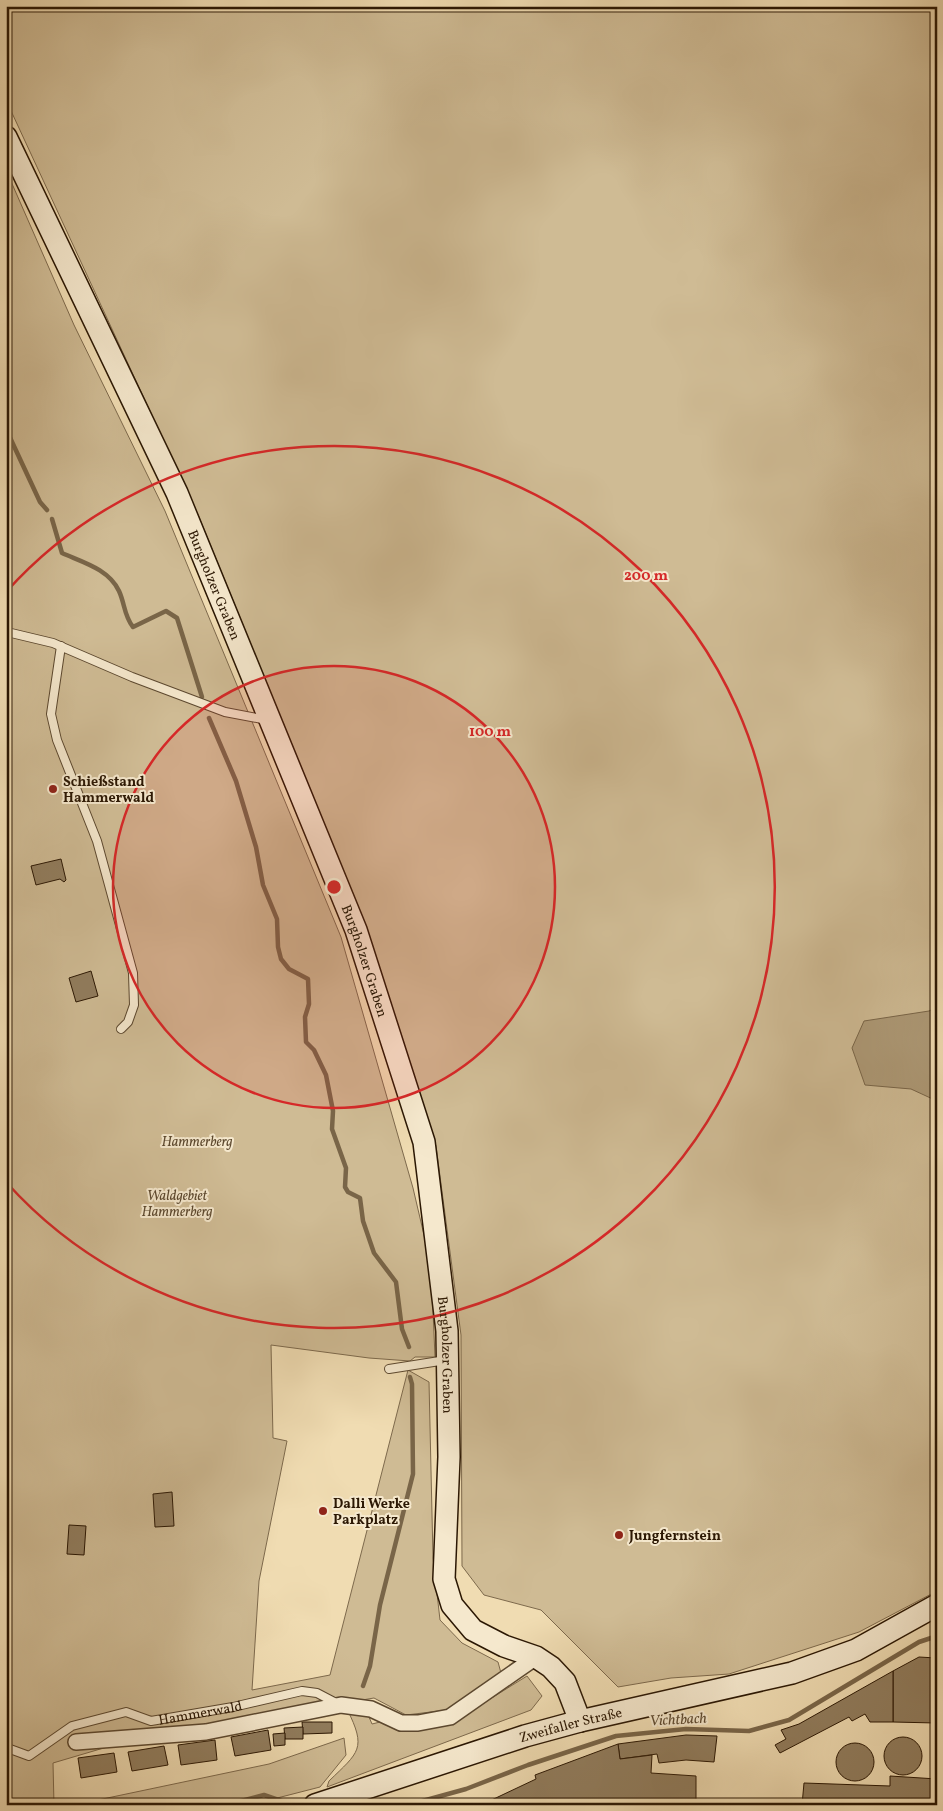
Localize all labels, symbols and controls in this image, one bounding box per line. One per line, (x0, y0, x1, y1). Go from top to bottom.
street label: Burgholzer Graben (182, 527, 244, 643)
text: 200 m (624, 566, 668, 587)
text: 100 m (469, 722, 512, 743)
place label: Schießstand Hammerwald (63, 773, 154, 808)
marker: Schießstand Hammerwald (47, 783, 59, 795)
centre of rings (325, 878, 343, 896)
street label: Burgholzer Graben (336, 902, 391, 1020)
park label: Hammerberg (161, 1133, 233, 1152)
park label: Waldgebiet Hammerberg (141, 1187, 213, 1222)
street label: Burgholzer Graben (432, 1295, 456, 1414)
place label: Dalli Werke Parkplatz (333, 1495, 410, 1530)
marker: Dalli Werke Parkplatz (317, 1505, 329, 1517)
place label: Jungfernstein (628, 1527, 721, 1546)
marker: Jungfernstein (613, 1529, 625, 1541)
street label: Hammerwald (157, 1697, 244, 1731)
street label: Zweifaller Straße (517, 1704, 625, 1748)
water label: Vichtbach (649, 1709, 707, 1732)

